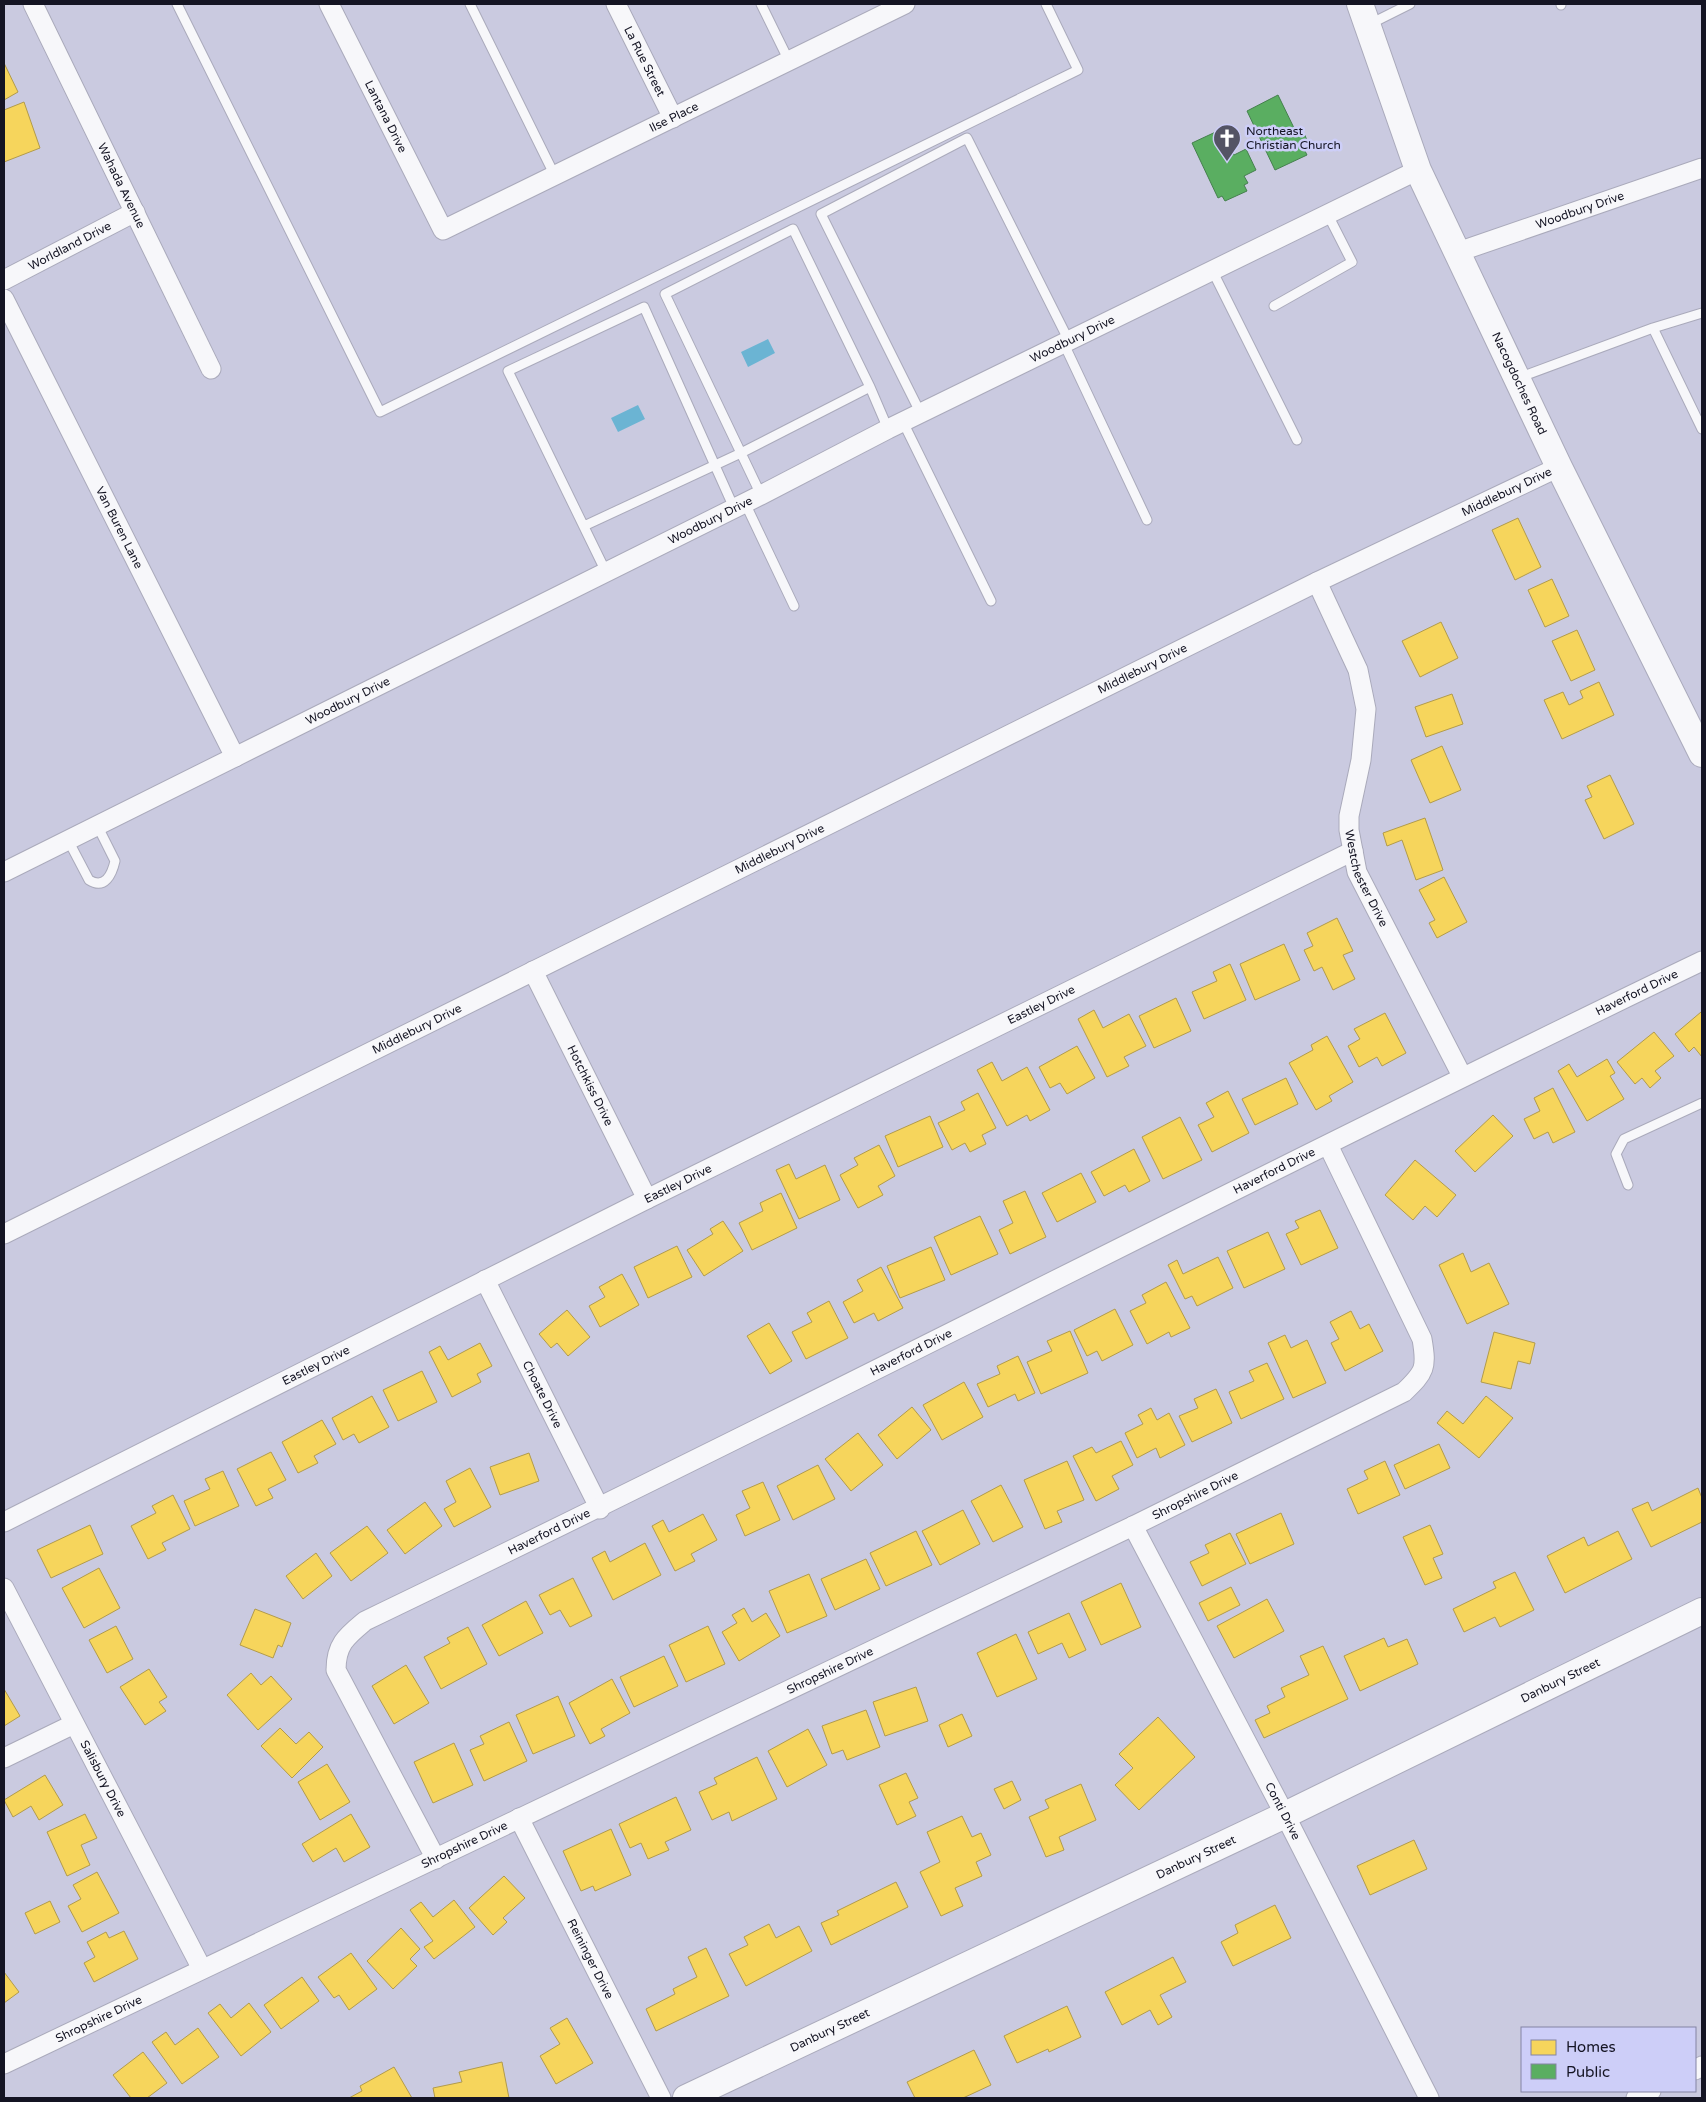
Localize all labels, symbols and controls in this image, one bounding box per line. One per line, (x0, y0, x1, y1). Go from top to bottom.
street label: La Rue Street (621, 24, 668, 99)
street label: Lantana Drive (362, 78, 410, 155)
street label: Ilse Place (647, 99, 701, 135)
church icon: Northeast Christian Church (1212, 123, 1242, 162)
place label: Northeast Christian Church (1246, 124, 1341, 152)
street label: Wahada Avenue (95, 141, 148, 231)
street label: Woodbury Drive (1534, 188, 1626, 232)
street label: Worldland Drive (26, 219, 114, 273)
street label: Woodbury Drive (1028, 312, 1117, 365)
street label: Nacogdoches Road (1489, 330, 1550, 437)
street label: Middlebury Drive (1459, 464, 1554, 519)
street label: Van Buren Lane (93, 484, 146, 571)
street label: Woodbury Drive (666, 493, 755, 547)
street label: Middlebury Drive (1095, 641, 1190, 697)
street label: Woodbury Drive (303, 674, 392, 728)
street label: Middlebury Drive (733, 821, 827, 877)
street label: Westchester Drive (1342, 829, 1391, 929)
street label: Haverford Drive (1593, 967, 1680, 1018)
street label: Eastley Drive (1005, 982, 1077, 1027)
street label: Middlebury Drive (370, 1001, 464, 1057)
street label: Hotchkiss Drive (564, 1043, 616, 1128)
street label: Haverford Drive (1231, 1144, 1318, 1197)
street label: Eastley Drive (642, 1161, 714, 1206)
street label: Haverford Drive (868, 1326, 954, 1379)
street label: Eastley Drive (280, 1342, 352, 1388)
street label: Choate Drive (520, 1358, 565, 1431)
street label: Shropshire Drive (1150, 1468, 1241, 1522)
street label: Haverford Drive (506, 1506, 593, 1558)
street label: Shropshire Drive (785, 1644, 876, 1697)
street label: Danbury Street (1518, 1655, 1603, 1706)
street label: Salisbury Drive (77, 1738, 129, 1820)
street label: Conti Drive (1262, 1780, 1304, 1842)
street label: Shropshire Drive (419, 1818, 510, 1871)
street label: Danbury Street (1154, 1832, 1238, 1882)
street label: Reininger Drive (564, 1917, 617, 2001)
street label: Shropshire Drive (53, 1992, 144, 2045)
street label: Danbury Street (788, 2005, 872, 2055)
legend (1521, 2027, 1696, 2092)
text: Homes (1566, 2038, 1616, 2056)
text: Public (1566, 2063, 1610, 2081)

